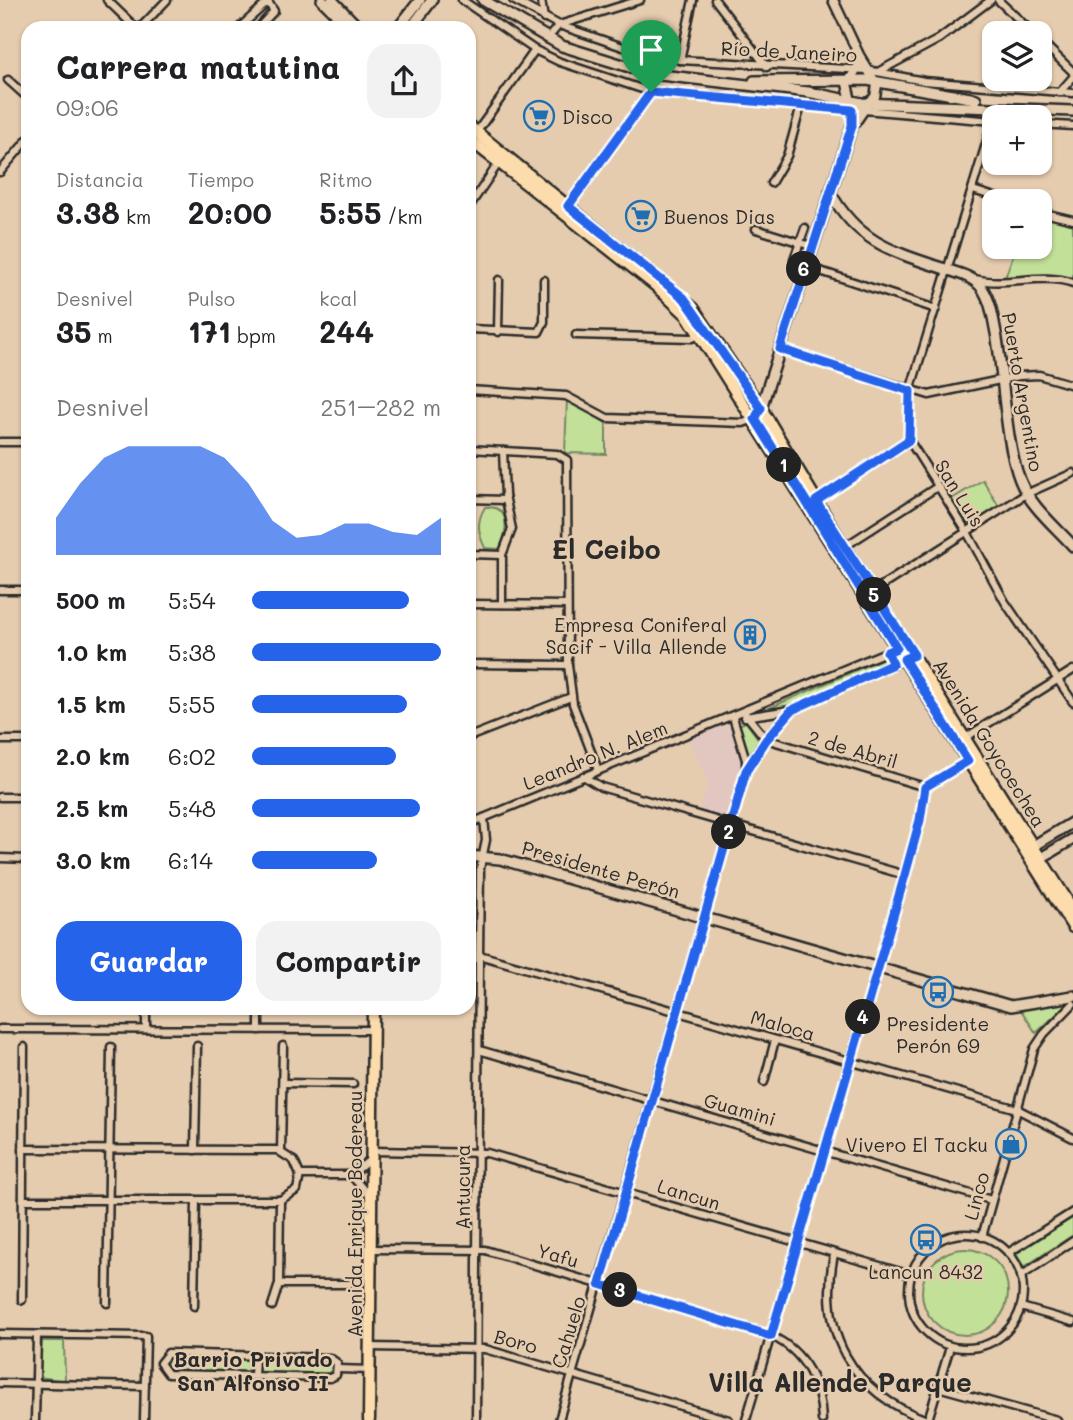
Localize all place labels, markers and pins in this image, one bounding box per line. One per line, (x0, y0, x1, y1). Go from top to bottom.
pin (621, 20, 681, 92)
supermarket icon: Disco (522, 99, 556, 133)
place label: Disco (562, 104, 613, 129)
supermarket icon: Buenos Dias (624, 199, 658, 233)
place label: Buenos Dias (664, 204, 775, 229)
pin: 6 (786, 252, 822, 286)
pin: 1 (766, 448, 802, 482)
pin: 5 (856, 578, 892, 612)
place label: Empresa Coniferal Sacif - Villa Allende (546, 612, 727, 659)
building icon: Empresa Coniferal Sacif - Villa Allende (733, 618, 767, 652)
pin: 2 (712, 814, 746, 850)
bus stop icon: Presidente Perón 69 (921, 975, 955, 1009)
pin: 4 (846, 1000, 880, 1034)
place label: Presidente Perón 69 (887, 1011, 989, 1058)
shop icon: Vivero El Tacku (994, 1127, 1028, 1161)
place label: Vivero El Tacku (845, 1132, 988, 1157)
bus stop icon: Lancun 8432 (909, 1223, 943, 1257)
place label: Lancun 8432 (869, 1259, 983, 1284)
pin: 3 (602, 1272, 638, 1308)

